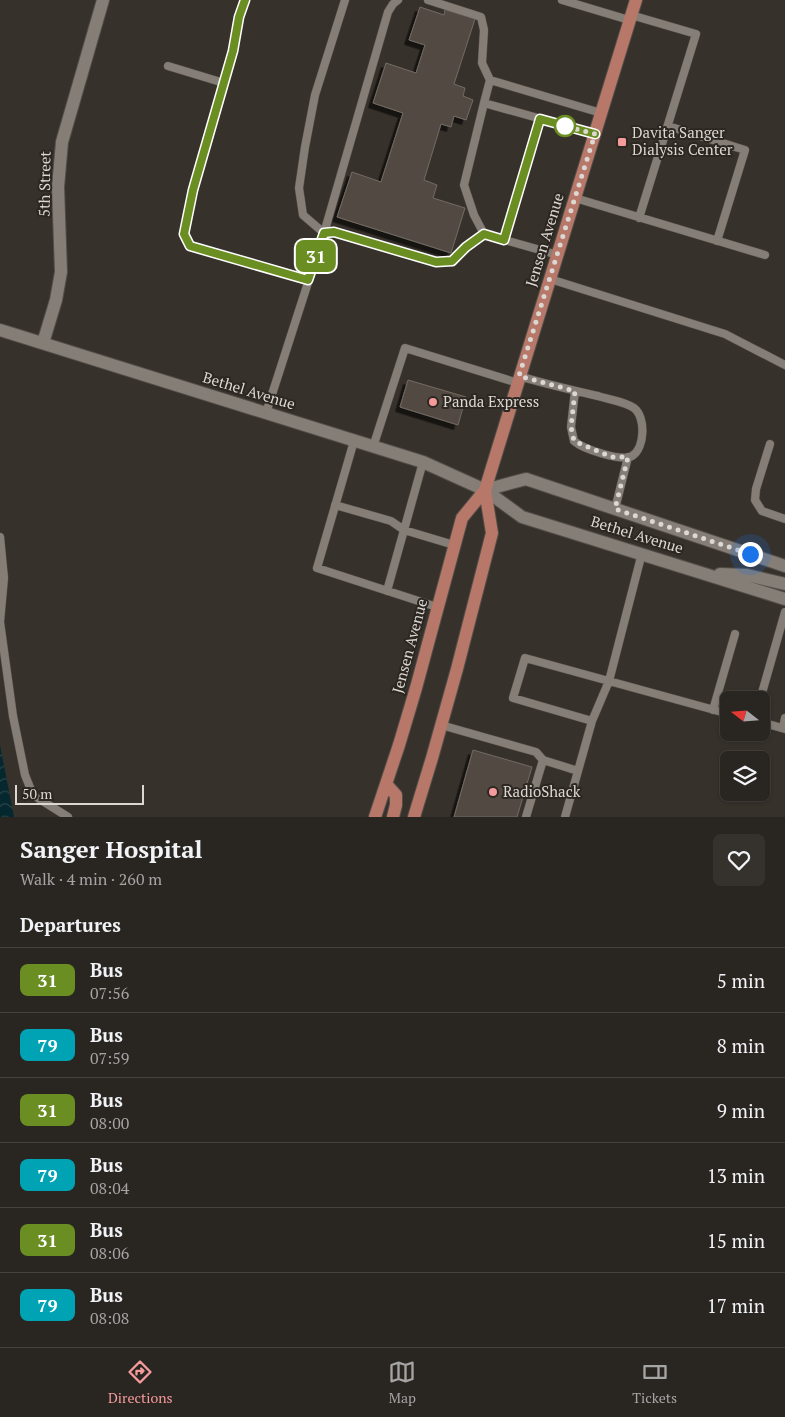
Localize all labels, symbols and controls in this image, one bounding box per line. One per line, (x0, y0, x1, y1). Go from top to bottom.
unlabelled marker (554, 115, 576, 137)
place label: Davita Sanger Dialysis Center (632, 122, 733, 159)
marker: Davita Sanger Dialysis Center (616, 136, 628, 148)
street label: 5th Street (33, 150, 55, 217)
street label: Jensen Avenue (520, 190, 568, 289)
line badge: 31 (294, 240, 338, 272)
text: 31 (306, 244, 326, 268)
street label: Bethel Avenue (201, 366, 298, 414)
place label: Panda Express (443, 391, 539, 411)
marker: Panda Express (427, 396, 439, 408)
street label: Bethel Avenue (589, 510, 686, 558)
your location (738, 542, 763, 567)
street label: Jensen Avenue (387, 596, 431, 695)
north arrow (720, 691, 770, 741)
map controls (720, 691, 770, 801)
button: layers (720, 751, 770, 801)
place label: RadioShack (503, 781, 581, 801)
scale bar (15, 782, 144, 805)
text: 50 m (22, 784, 52, 803)
marker: RadioShack (487, 786, 499, 798)
text: Sanger Hospital (20, 833, 203, 865)
button: heart (713, 834, 765, 886)
text: Walk · 4 min · 260 m (20, 868, 162, 890)
text: Departures (20, 912, 121, 937)
text: Bus (90, 957, 123, 982)
text: 31 (37, 968, 58, 992)
text: 5 min (717, 968, 765, 993)
text: 07:56 (90, 982, 129, 1004)
text: Bus (90, 1022, 123, 1047)
text: 79 (37, 1033, 58, 1057)
text: 8 min (717, 1033, 765, 1058)
text: 07:59 (90, 1047, 129, 1069)
text: Bus (90, 1087, 123, 1112)
text: 31 (37, 1098, 58, 1122)
text: 9 min (717, 1098, 765, 1123)
text: 08:00 (90, 1112, 129, 1134)
text: Bus (90, 1152, 123, 1177)
text: 79 (37, 1163, 58, 1187)
text: 13 min (707, 1163, 765, 1188)
text: 08:04 (90, 1177, 129, 1199)
text: Bus (90, 1217, 123, 1242)
text: 31 (37, 1228, 58, 1252)
text: 15 min (707, 1228, 765, 1253)
text: 08:06 (90, 1242, 129, 1264)
text: Bus (90, 1282, 123, 1307)
text: 79 (37, 1293, 58, 1317)
text: 17 min (707, 1293, 765, 1318)
text: 08:08 (90, 1307, 129, 1329)
tab: Directions (108, 1358, 173, 1407)
tab: Map (388, 1358, 416, 1407)
tab: Tickets (632, 1358, 677, 1407)

